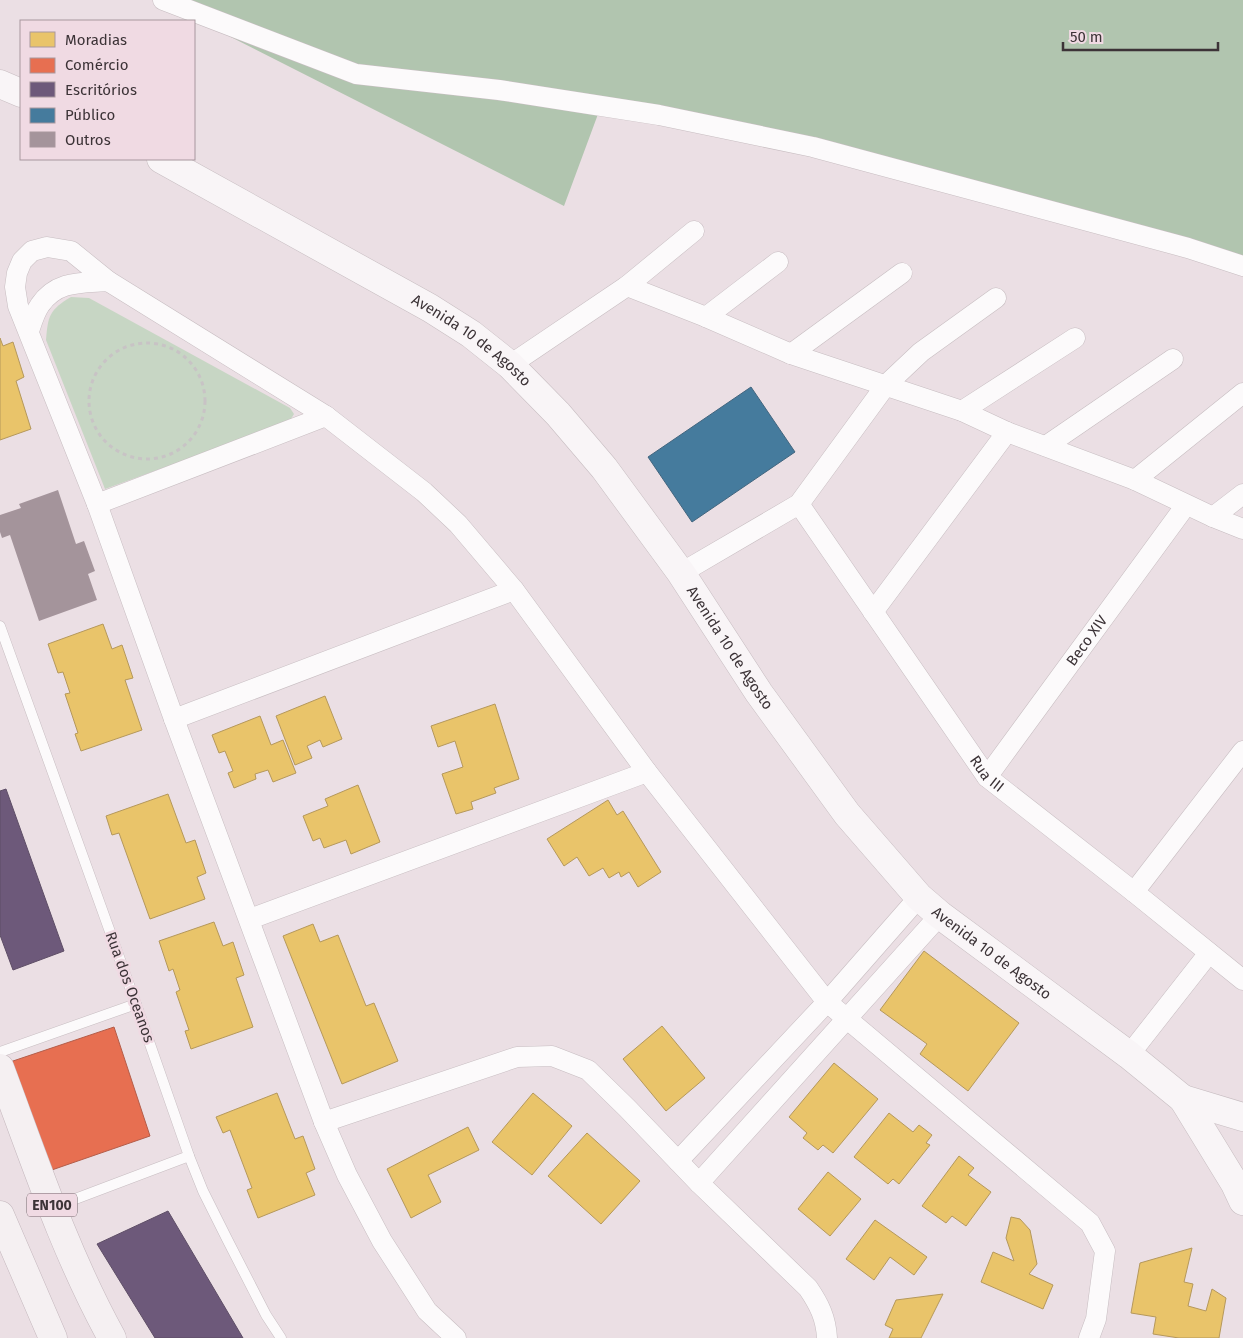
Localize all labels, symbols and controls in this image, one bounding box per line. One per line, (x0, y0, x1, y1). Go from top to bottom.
legend (20, 20, 195, 160)
scale bar (1063, 20, 1218, 52)
text: 50 m (1070, 28, 1103, 46)
text: Moradias (65, 31, 127, 49)
text: Comércio (65, 56, 128, 74)
text: Escritórios (65, 81, 137, 99)
text: Público (65, 106, 115, 124)
text: Outros (65, 131, 111, 149)
street label: Avenida 10 de Agosto (408, 291, 535, 390)
street label: Avenida 10 de Agosto (683, 583, 777, 713)
street label: Beco XIV (1062, 611, 1112, 669)
street label: Rua III (966, 752, 1008, 796)
street label: Avenida 10 de Agosto (928, 903, 1055, 1003)
street label: Rua dos Oceanos (102, 929, 158, 1045)
road number: EN100 (27, 1194, 77, 1216)

